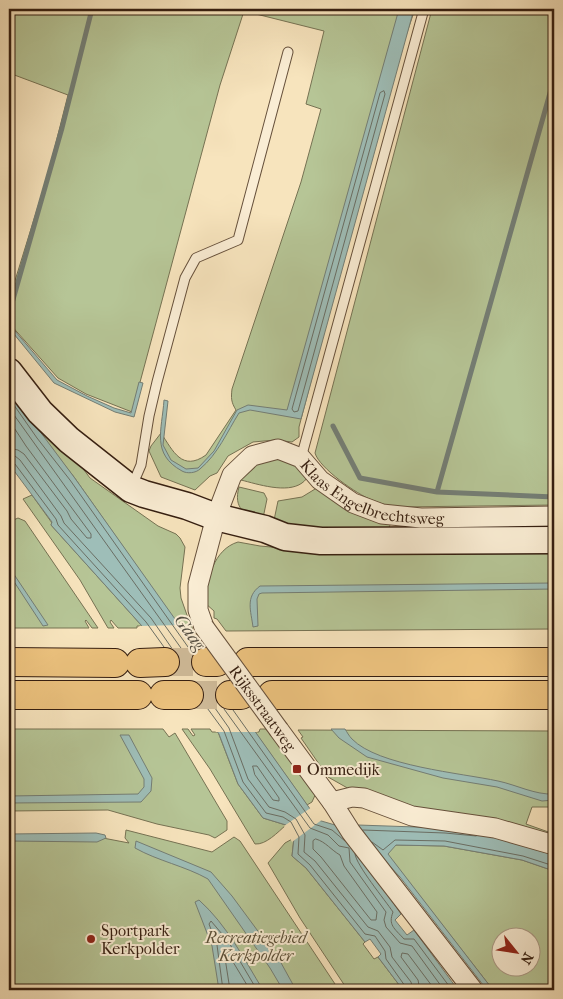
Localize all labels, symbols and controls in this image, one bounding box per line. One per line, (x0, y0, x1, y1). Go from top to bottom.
street label: Klaas Engelbrechtsweg (296, 455, 445, 528)
water label: Gaag (170, 610, 210, 655)
street label: Rijksstraatweg (225, 662, 300, 755)
place label: Ommedijk (307, 760, 381, 779)
marker: Ommedijk (291, 763, 303, 775)
place label: Sportpark Kerkpolder (101, 921, 180, 958)
north arrow (490, 926, 540, 976)
park label: Recreatiegebied Kerkpolder (205, 928, 308, 965)
marker: Sportpark Kerkpolder (85, 933, 97, 945)
text: N (517, 949, 537, 967)

